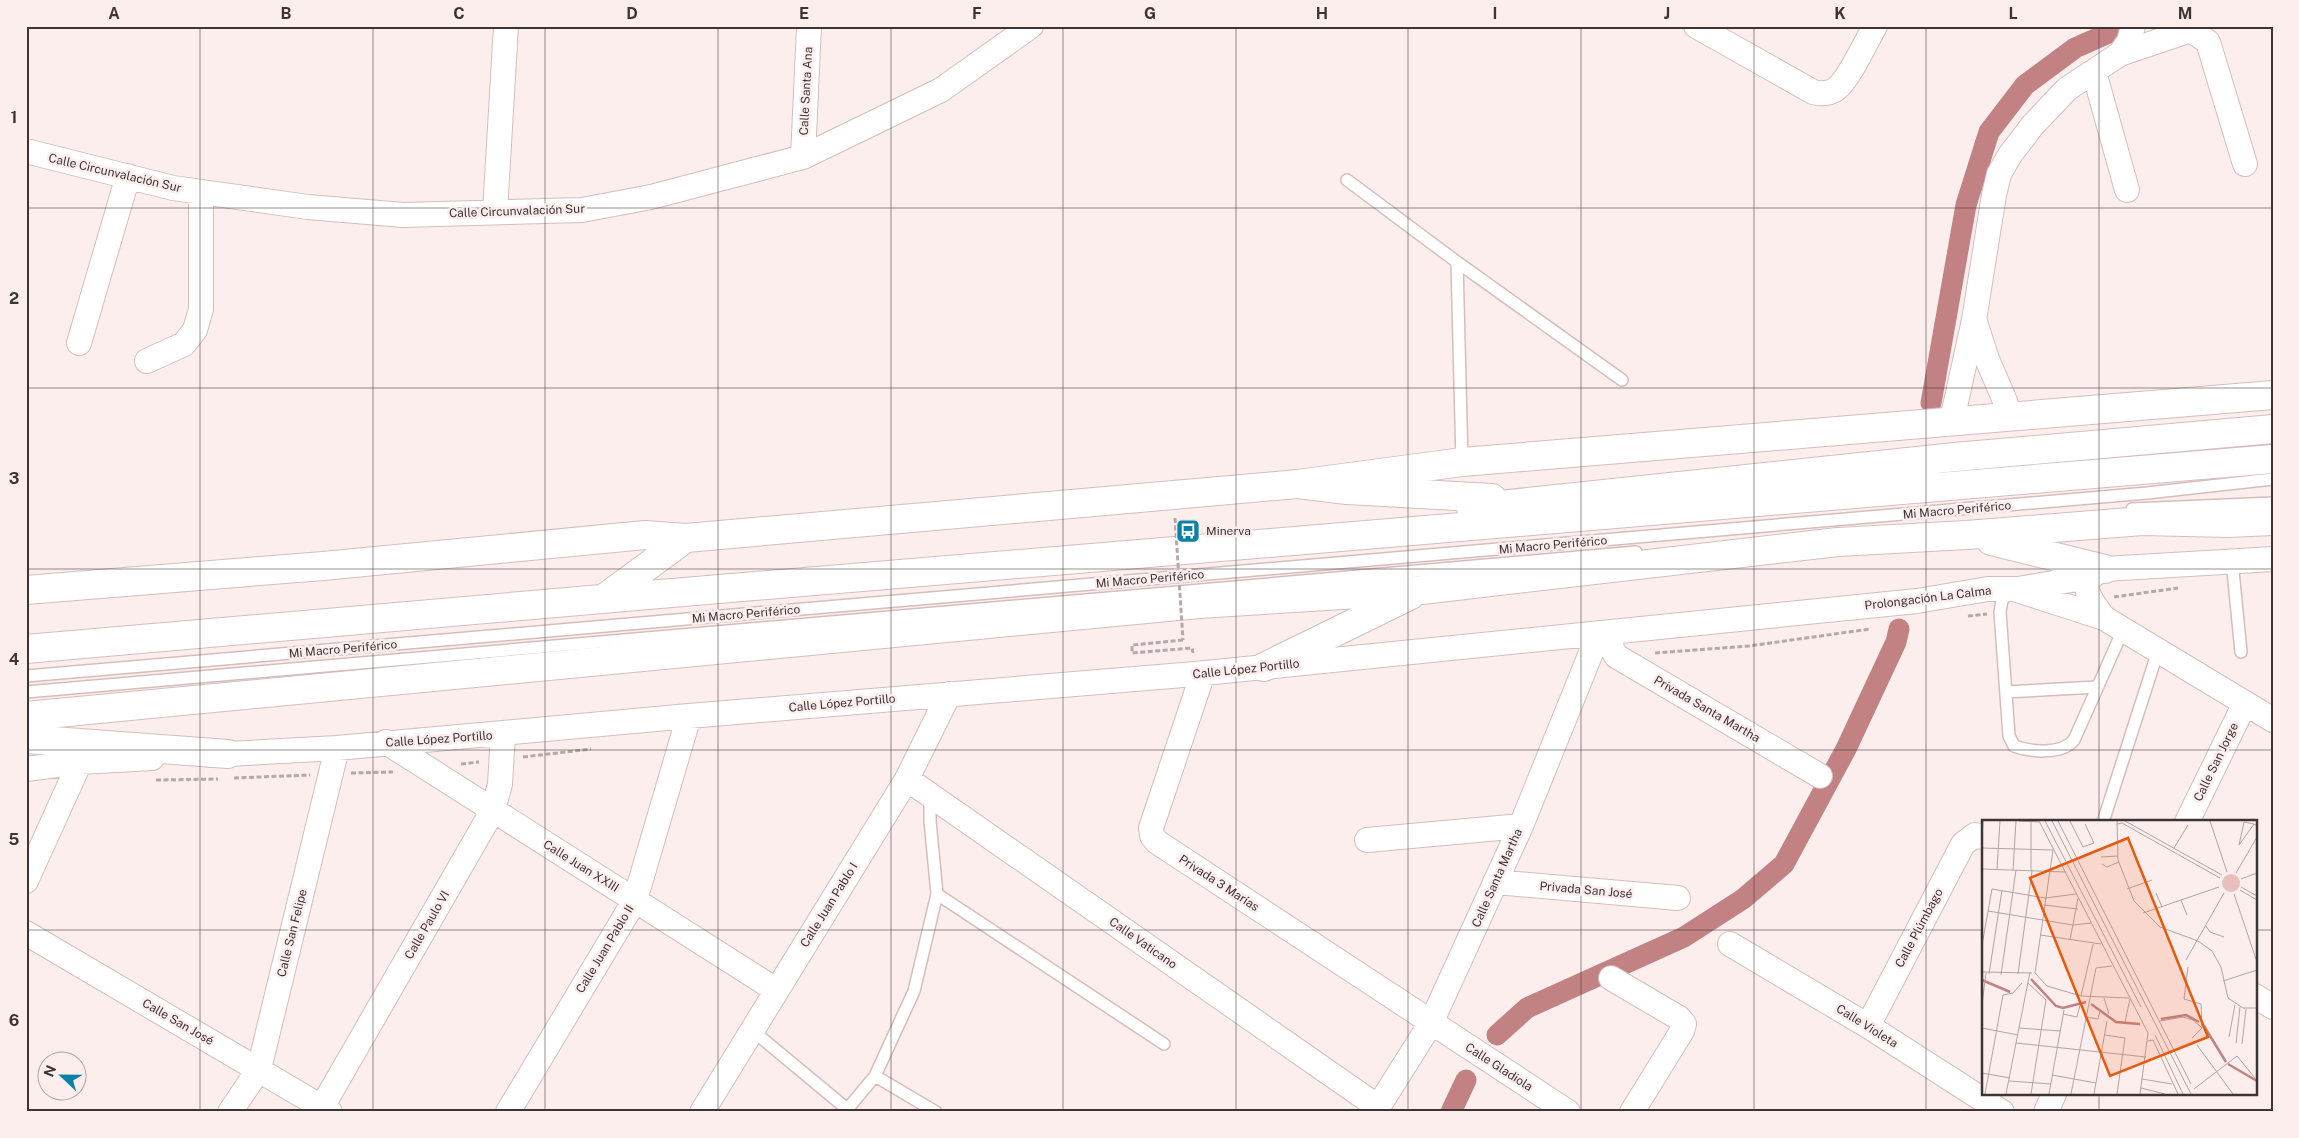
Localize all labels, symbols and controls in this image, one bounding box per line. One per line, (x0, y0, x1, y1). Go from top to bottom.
text: A (108, 4, 120, 23)
text: B (281, 4, 292, 23)
text: C (453, 4, 465, 23)
text: D (626, 4, 638, 23)
text: E (799, 4, 809, 23)
text: F (972, 4, 982, 23)
text: G (1144, 4, 1156, 23)
text: H (1316, 4, 1328, 23)
text: I (1493, 4, 1497, 23)
text: J (1664, 4, 1670, 23)
text: K (1834, 4, 1846, 23)
text: L (2008, 4, 2018, 23)
text: M (2178, 4, 2192, 23)
street label: Calle Santa Ana (797, 46, 815, 136)
text: 1 (11, 108, 17, 127)
street label: Calle Circunvalación Sur (47, 151, 183, 195)
street label: Calle Circunvalación Sur (449, 202, 586, 220)
text: 2 (9, 289, 19, 308)
text: 3 (9, 469, 19, 488)
street label: Mi Macro Periférico (1902, 498, 2012, 522)
bus stop icon: Minerva (1175, 518, 1201, 544)
place label: Minerva (1206, 524, 1251, 538)
street label: Mi Macro Periférico (1498, 533, 1608, 557)
street label: Mi Macro Periférico (1095, 567, 1205, 591)
street label: Prolongación La Calma (1864, 583, 1992, 613)
street label: Mi Macro Periférico (691, 602, 801, 626)
street label: Mi Macro Periférico (288, 637, 398, 661)
text: 4 (9, 650, 20, 669)
street label: Calle López Portillo (1192, 656, 1300, 682)
street label: Privada Santa Martha (1652, 673, 1762, 745)
street label: Calle López Portillo (788, 691, 896, 715)
street label: Calle San Jorge (2191, 720, 2241, 804)
street label: Calle López Portillo (385, 728, 493, 750)
inset map (1982, 820, 2256, 1096)
street label: Calle Santa Martha (1469, 826, 1525, 930)
text: 5 (9, 830, 20, 849)
street label: Calle Juan XXIII (541, 837, 621, 895)
street label: Privada 3 Marías (1176, 852, 1262, 914)
street label: Calle Juan Pablo I (797, 860, 861, 950)
street label: Privada San José (1539, 879, 1633, 901)
street label: Calle Plúmbago (1892, 886, 1946, 970)
street label: Calle San Felipe (274, 887, 310, 978)
street label: Calle Paulo VI (402, 888, 452, 962)
street label: Calle Juan Pablo II (573, 902, 637, 996)
street label: Calle Vaticano (1106, 915, 1180, 972)
street label: Calle San José (140, 996, 216, 1048)
street label: Calle Violeta (1834, 1002, 1900, 1050)
text: 6 (9, 1011, 19, 1030)
street label: Calle Gladiola (1463, 1040, 1535, 1094)
north arrow (38, 1050, 88, 1100)
text: N (40, 1063, 59, 1079)

